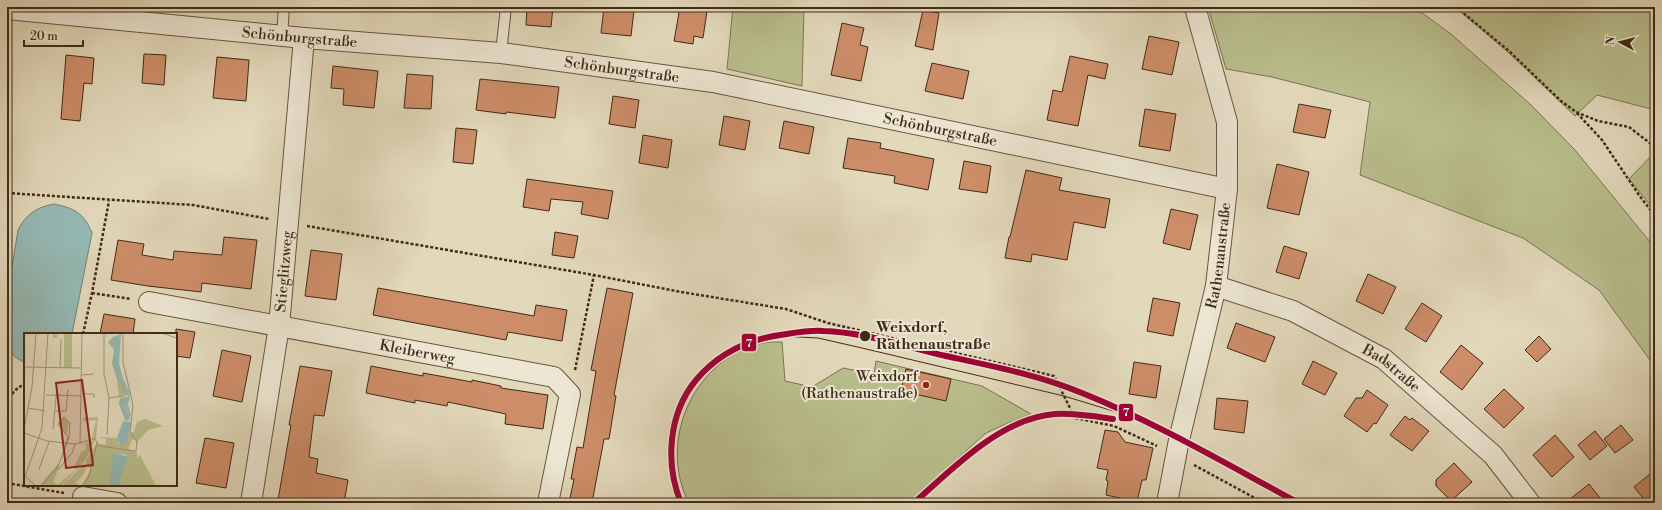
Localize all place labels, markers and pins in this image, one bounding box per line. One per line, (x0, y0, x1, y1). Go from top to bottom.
place label: Weixdorf, Rathenaustraße (875, 318, 991, 354)
marker: Weixdorf, Rathenaustraße (858, 329, 872, 343)
place label: Weixdorf (Rathenaustraße) (801, 367, 919, 403)
marker: Weixdorf (Rathenaustraße) (921, 380, 931, 390)

